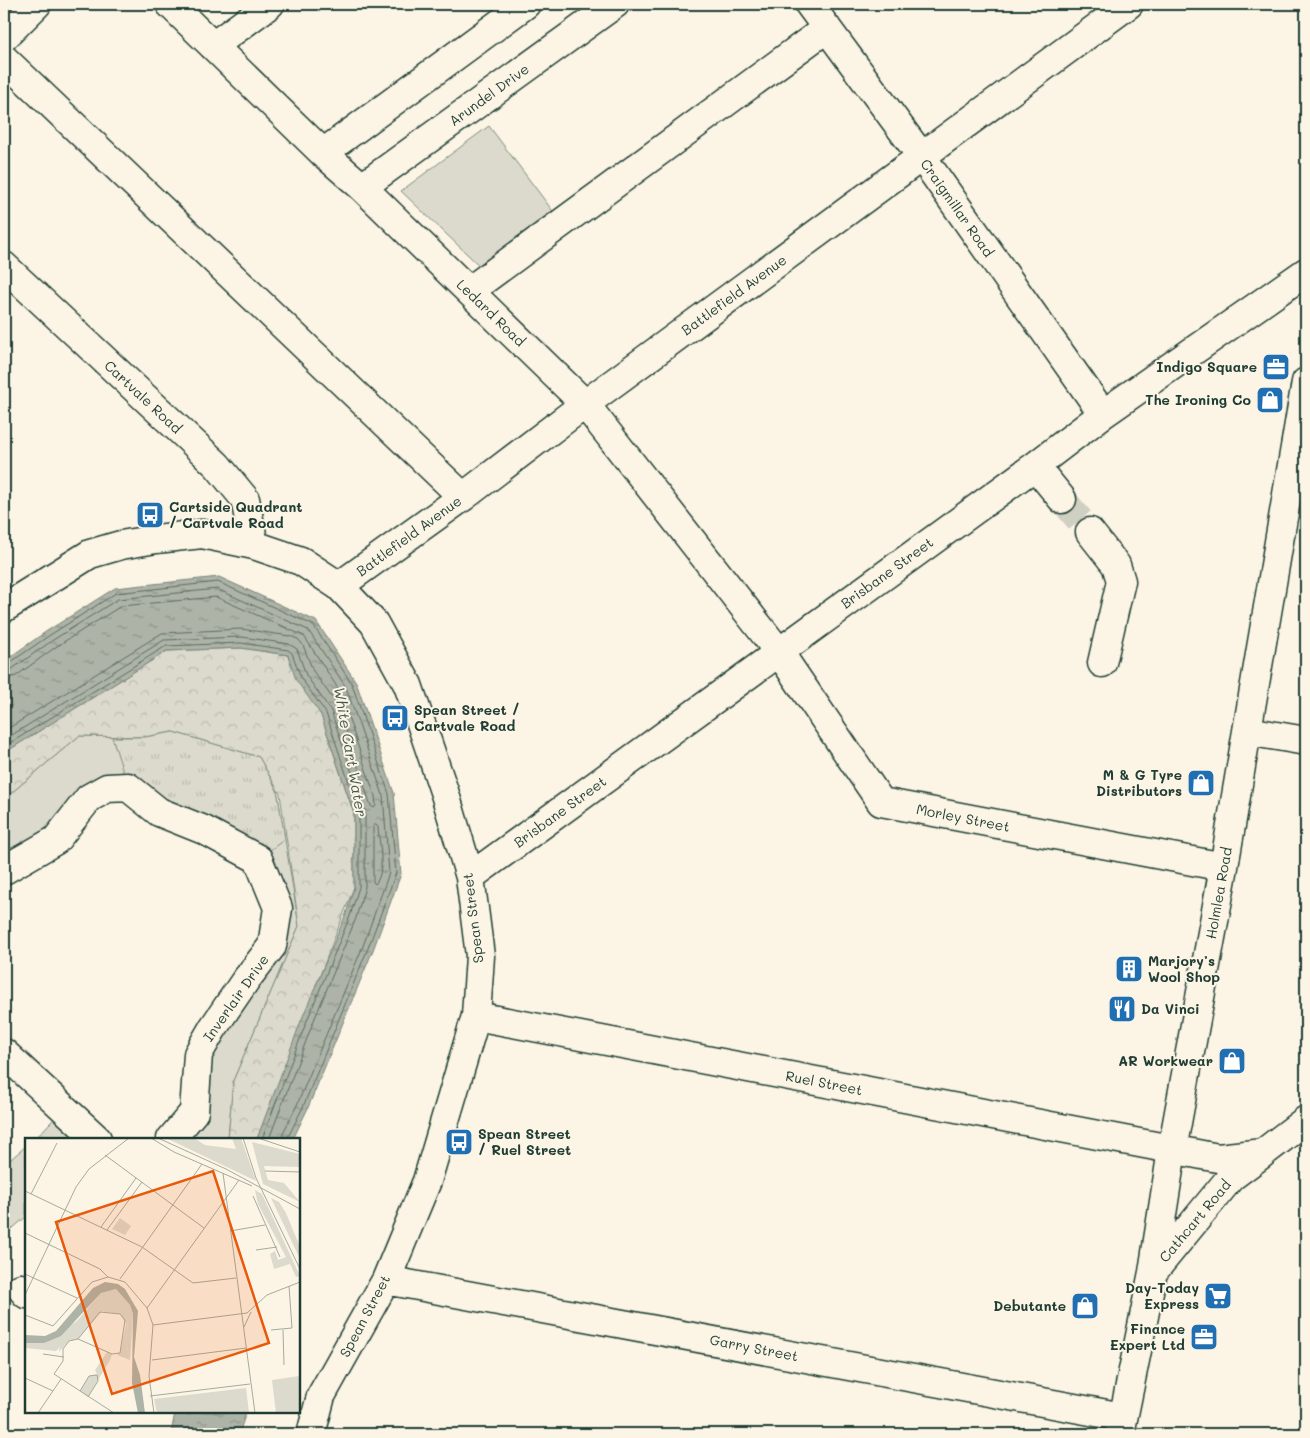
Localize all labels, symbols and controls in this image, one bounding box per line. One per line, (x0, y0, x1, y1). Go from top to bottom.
street label: Arundel Drive (445, 59, 533, 130)
street label: Craigmillar Road (916, 155, 998, 261)
street label: Battlefield Avenue (677, 250, 790, 339)
street label: Ledard Road (453, 275, 530, 350)
office icon: Indigo Square (1261, 352, 1291, 382)
street label: Cartvale Road (100, 356, 186, 438)
place label: Indigo Square (1156, 357, 1257, 376)
shop icon: The Ironing Co (1255, 385, 1285, 415)
place label: The Ironing Co (1145, 390, 1251, 409)
street label: Battlefield Avenue (352, 491, 465, 580)
place label: Cartside Quadrant / Cartvale Road (169, 497, 302, 532)
bus stop icon: Cartside Quadrant / Cartvale Road (135, 500, 165, 530)
street label: Brisbane Street (837, 533, 937, 613)
water label: White Cart Water (330, 685, 372, 819)
place label: Spean Street / Cartvale Road (414, 700, 520, 735)
bus stop icon: Spean Street / Cartvale Road (380, 703, 410, 733)
place label: M & G Tyre Distributors (1096, 765, 1182, 800)
shop icon: M & G Tyre Distributors (1186, 768, 1216, 798)
street label: Brisbane Street (510, 772, 610, 852)
street label: Morley Street (915, 799, 1012, 836)
street label: Holmlea Road (1201, 845, 1236, 940)
street label: Spean Street (458, 872, 487, 964)
street label: Inverlair Drive (199, 950, 273, 1045)
place label: Marjory’s Wool Shop (1148, 951, 1220, 986)
building icon: Marjory’s Wool Shop (1114, 954, 1144, 984)
restaurant icon: Da Vinci (1107, 994, 1137, 1024)
place label: Da Vinci (1141, 999, 1200, 1018)
shop icon: AR Workwear (1217, 1046, 1247, 1076)
place label: AR Workwear (1118, 1051, 1213, 1070)
street label: Ruel Street (784, 1066, 864, 1099)
place label: Spean Street / Ruel Street (478, 1124, 571, 1159)
bus stop icon: Spean Street / Ruel Street (444, 1127, 474, 1157)
inset map (25, 1138, 300, 1413)
street label: Cathcart Road (1154, 1175, 1235, 1266)
street label: Spean Street (335, 1271, 394, 1360)
place label: Day-Today Express (1125, 1278, 1199, 1313)
supermarket icon: Day-Today Express (1203, 1281, 1233, 1311)
shop icon: Debutante (1070, 1291, 1100, 1321)
place label: Debutante (993, 1296, 1066, 1315)
place label: Finance Expert Ltd (1110, 1319, 1185, 1354)
office icon: Finance Expert Ltd (1189, 1322, 1219, 1352)
street label: Garry Street (708, 1330, 800, 1365)

